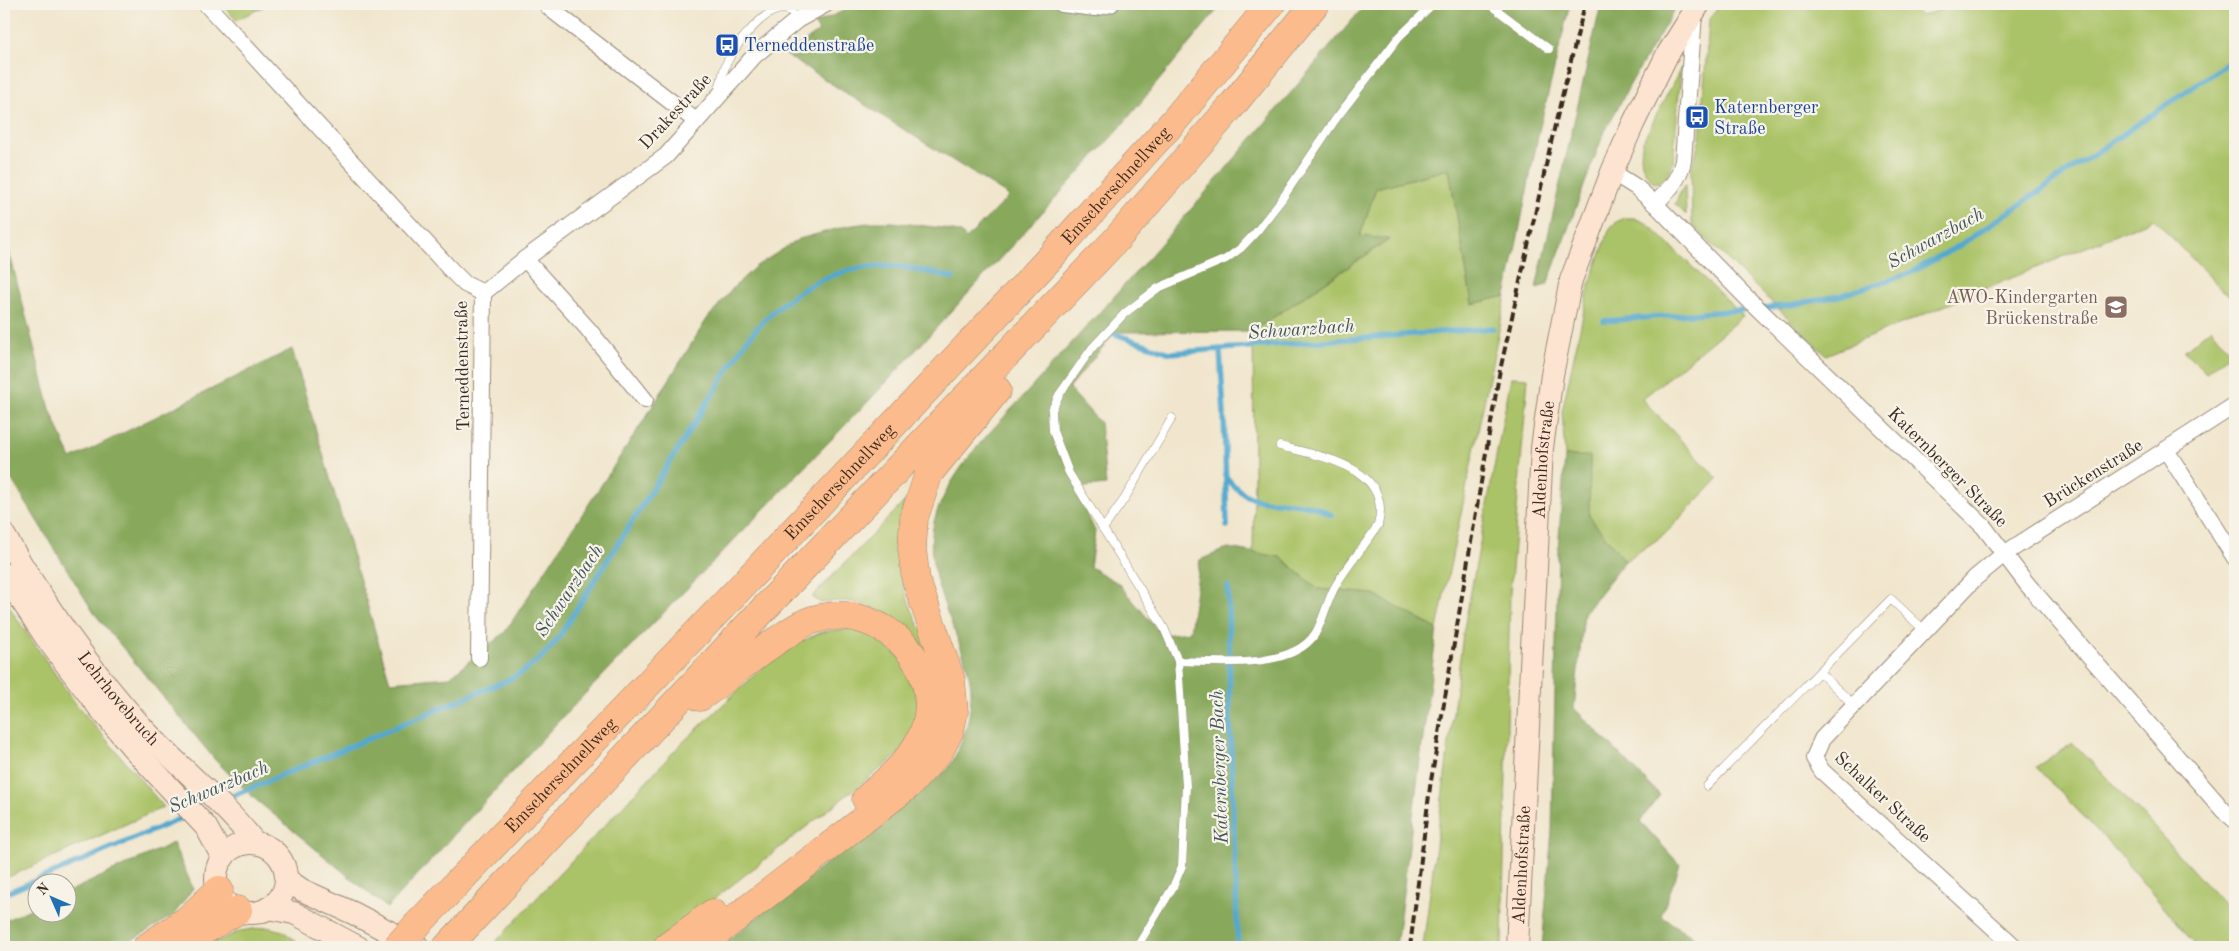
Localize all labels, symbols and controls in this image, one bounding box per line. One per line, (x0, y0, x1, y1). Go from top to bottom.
bus stop icon: Terneddenstraße (714, 32, 740, 58)
place label: Terneddenstraße (744, 37, 874, 55)
street label: Drakestraße (636, 70, 715, 153)
place label: Katernberger Straße (1714, 99, 1819, 138)
bus stop icon: Katernberger Straße (1684, 104, 1710, 130)
street label: Emscherschnellweg (1059, 123, 1174, 249)
water label: Schwarzbach (1885, 205, 1988, 273)
place label: AWO-Kindergarten Brückenstraße (1946, 289, 2098, 328)
school or university icon: AWO-Kindergarten Brückenstraße (2103, 294, 2129, 320)
street label: Terneddenstraße (453, 301, 473, 431)
water label: Schwarzbach (1247, 317, 1355, 344)
street label: Aldenhofstraße (1530, 400, 1558, 519)
street label: Katernberger Straße (1884, 404, 2011, 531)
street label: Emscherschnellweg (782, 421, 899, 544)
street label: Brückenstraße (2041, 436, 2146, 511)
water label: Schwarzbach (532, 542, 608, 641)
street label: Lehrhovebruch (74, 649, 163, 750)
water label: Katernberger Bach (1208, 689, 1233, 845)
street label: Emscherschnellweg (502, 715, 621, 837)
street label: Schalker Straße (1831, 749, 1934, 847)
water label: Schwarzbach (166, 759, 272, 818)
street label: Aldenhofstraße (1510, 805, 1534, 925)
north arrow (28, 874, 78, 924)
text: N (35, 881, 52, 898)

